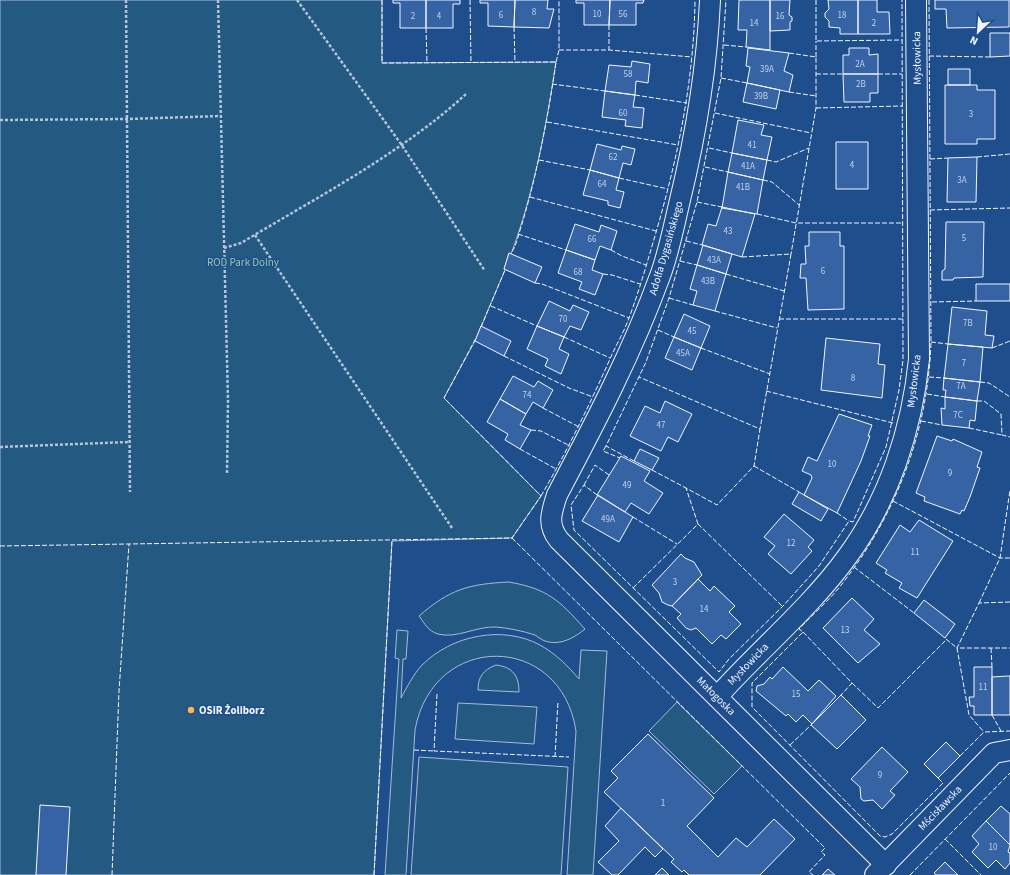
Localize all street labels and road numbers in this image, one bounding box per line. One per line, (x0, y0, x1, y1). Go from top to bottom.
street label: Mysłowicka (909, 31, 925, 85)
street label: Adolfa Dygasińskiego (645, 199, 687, 297)
street label: Mysłowicka (903, 354, 925, 408)
street label: Mysłowicka (724, 640, 772, 688)
street label: Małogoska (693, 673, 739, 719)
street label: Mścisławska (915, 782, 965, 834)

